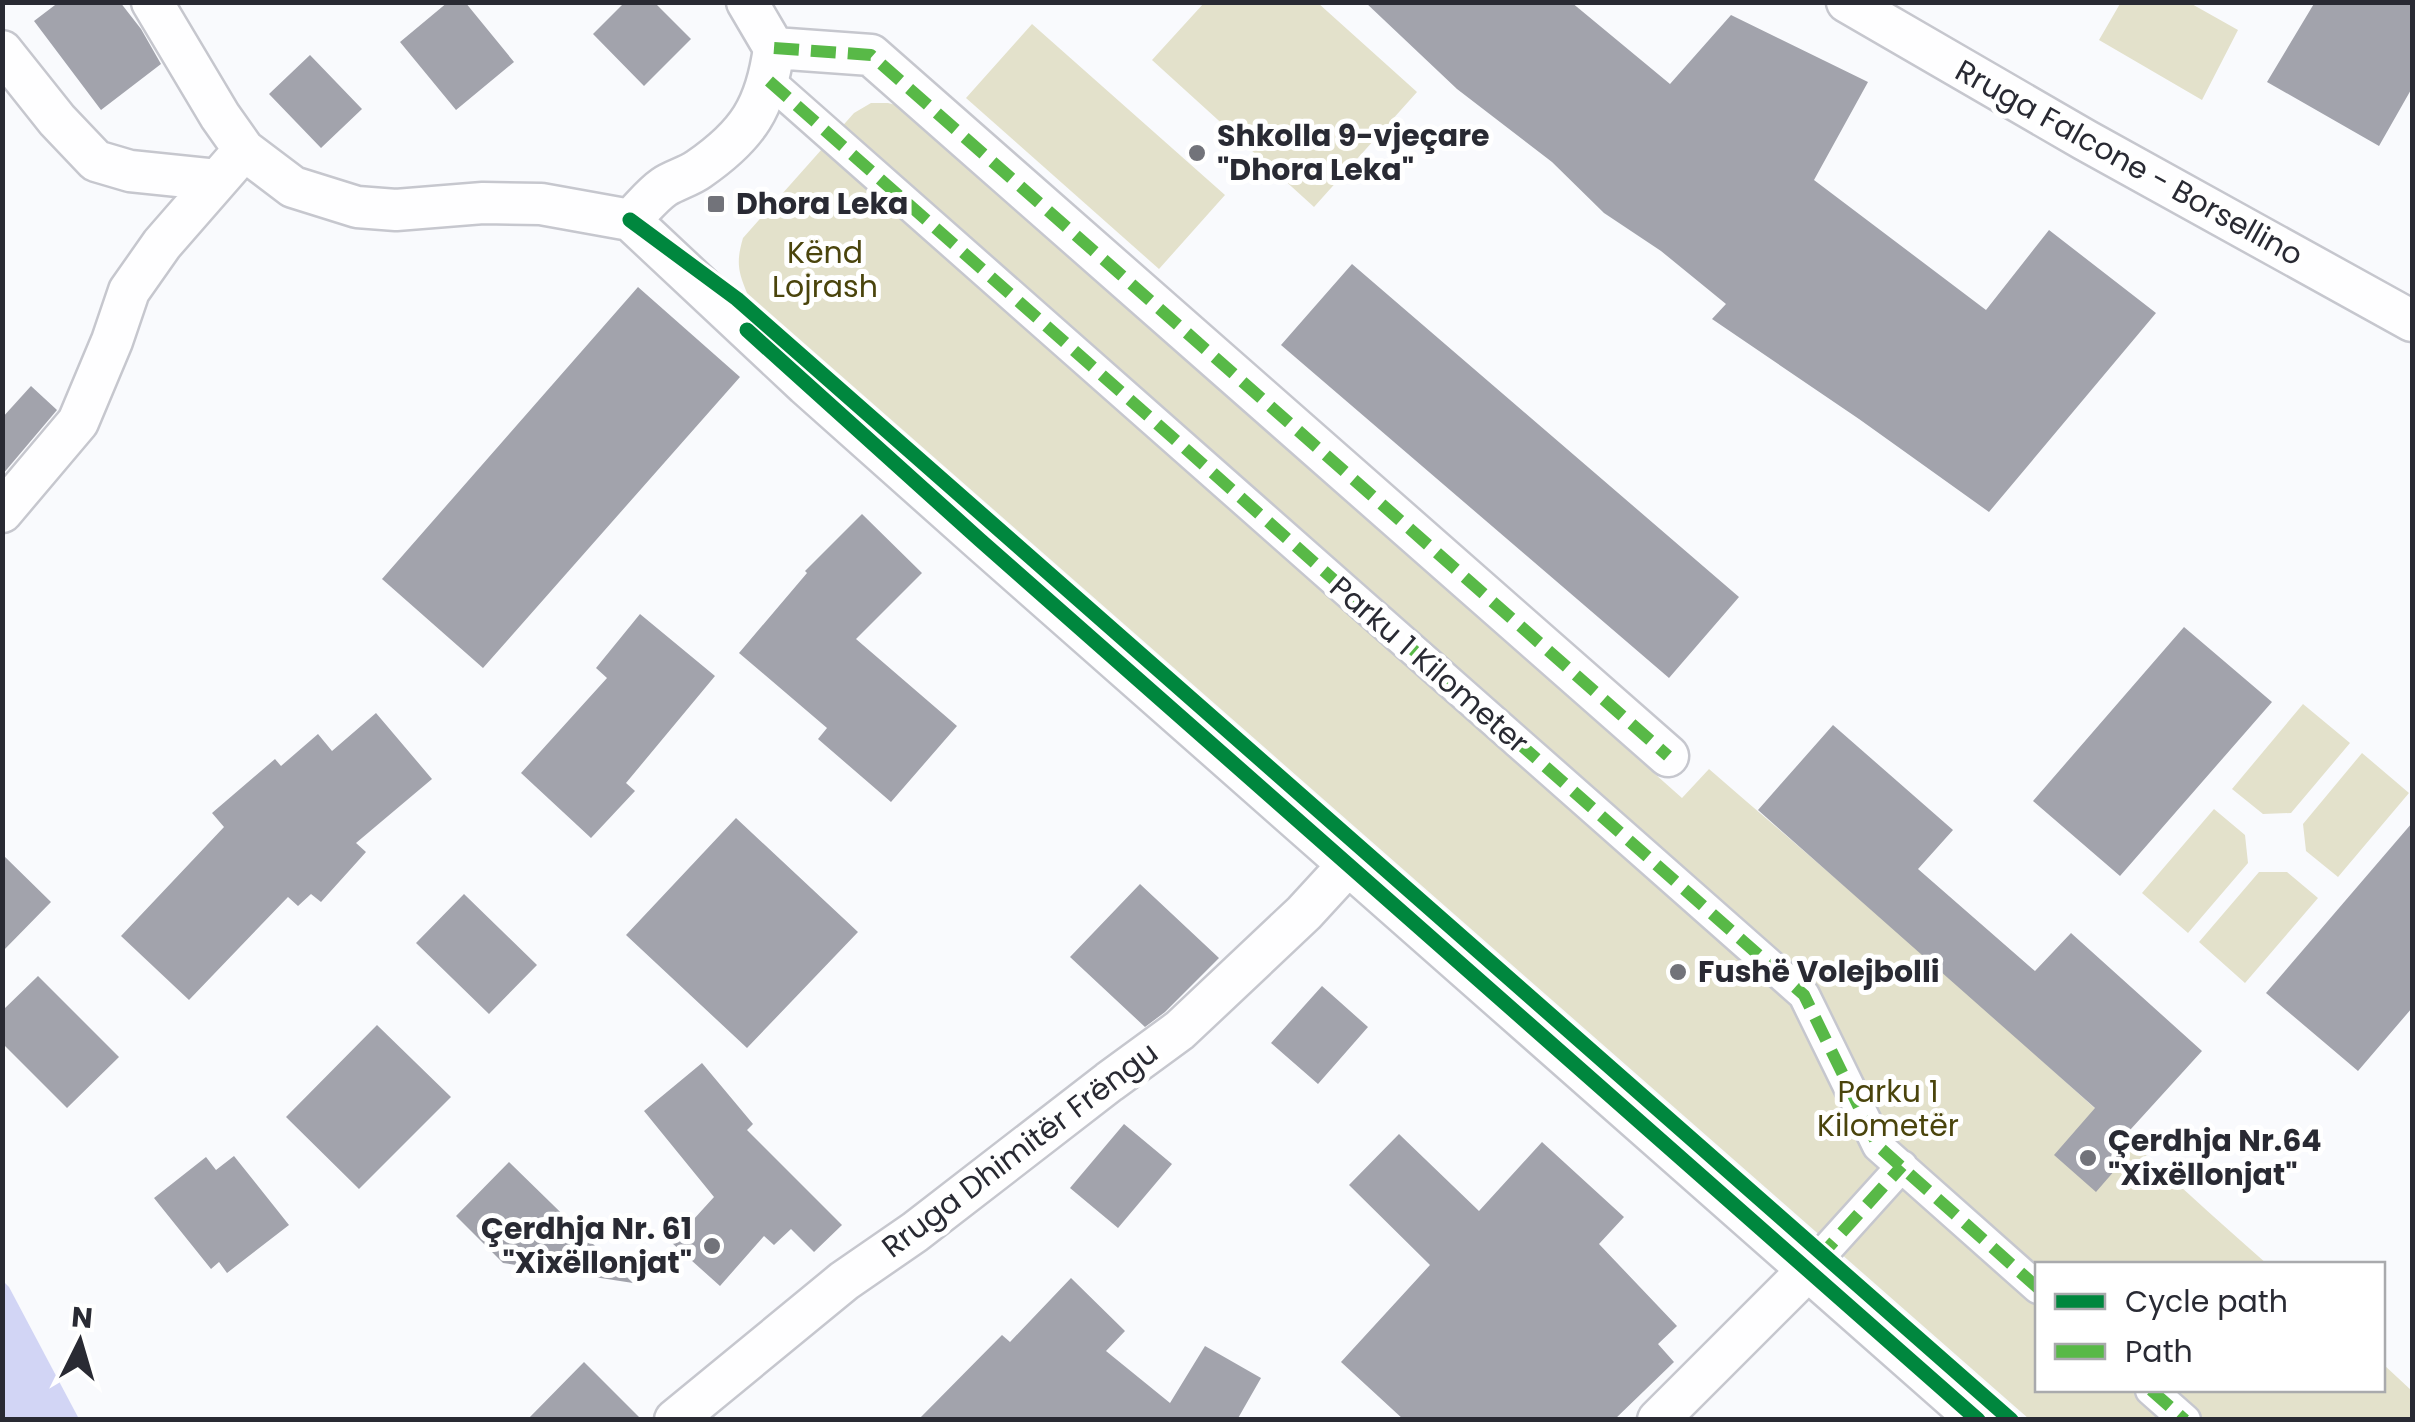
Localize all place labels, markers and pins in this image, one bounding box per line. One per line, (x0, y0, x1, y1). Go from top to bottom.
place label: Shkolla 9-vjeçare "Dhora Leka" (1217, 114, 1490, 191)
marker: Shkolla 9-vjeçare "Dhora Leka" (1186, 142, 1208, 164)
place label: Dhora Leka (736, 182, 908, 225)
marker: Dhora Leka (705, 193, 727, 215)
place label: Fushë Volejbolli (1698, 950, 1940, 993)
marker: Fushë Volejbolli (1667, 961, 1689, 983)
place label: Çerdhja Nr.64 "Xixëllonjat" (2108, 1119, 2322, 1196)
marker: Çerdhja Nr.64 "Xixëllonjat" (2077, 1147, 2099, 1169)
place label: Çerdhja Nr. 61 "Xixëllonjat" (481, 1207, 692, 1284)
marker: Çerdhja Nr. 61 "Xixëllonjat" (701, 1235, 723, 1257)

